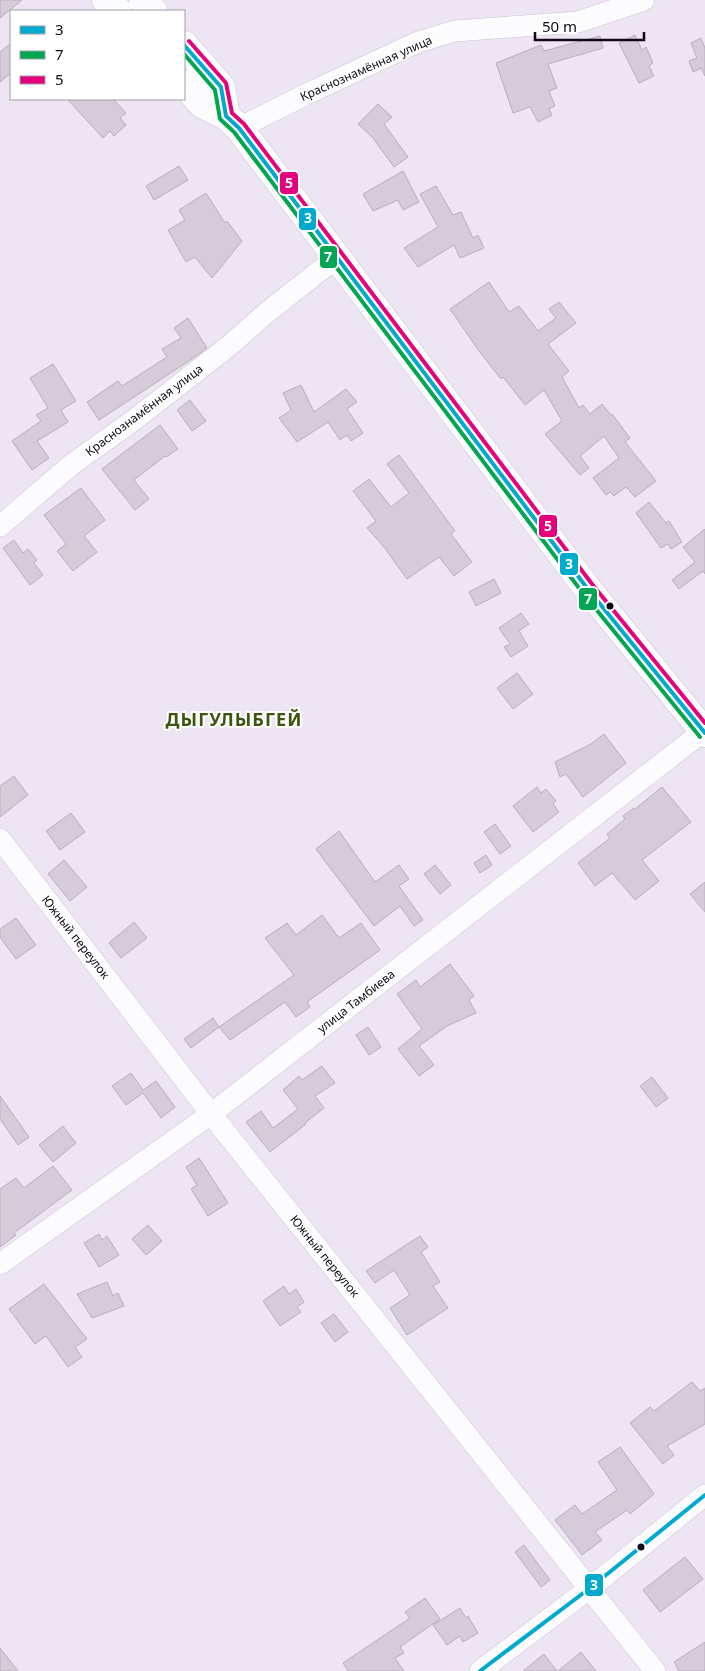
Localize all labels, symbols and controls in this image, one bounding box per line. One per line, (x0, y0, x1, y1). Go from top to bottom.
legend (10, 10, 185, 100)
scale bar (535, 10, 644, 42)
text: 50 m (542, 16, 577, 36)
text: 3 (55, 19, 64, 39)
street label: Краснознамённая улица (297, 31, 435, 105)
text: 7 (55, 44, 64, 64)
text: 5 (55, 69, 64, 89)
line badge: 5 (279, 171, 299, 195)
text: 5 (285, 173, 293, 192)
line badge: 3 (298, 207, 317, 231)
text: 3 (304, 208, 312, 227)
line badge: 7 (319, 245, 338, 269)
text: 7 (324, 247, 332, 266)
street label: Краснознамённая улица (82, 360, 206, 460)
line badge: 5 (538, 514, 558, 538)
text: 5 (544, 516, 552, 535)
line badge: 3 (559, 552, 579, 576)
text: 3 (565, 554, 573, 573)
line badge: 7 (578, 587, 598, 611)
text: 7 (584, 589, 592, 608)
unlabelled marker (605, 601, 615, 611)
district label: ДЫГУЛЫБГЕЙ (166, 707, 302, 731)
street label: Южный переулок (38, 892, 114, 983)
street label: улица Тамбиева (314, 965, 398, 1037)
street label: Южный переулок (286, 1211, 364, 1301)
unlabelled marker (636, 1542, 646, 1552)
line badge: 3 (584, 1573, 604, 1597)
text: 3 (590, 1575, 598, 1594)

